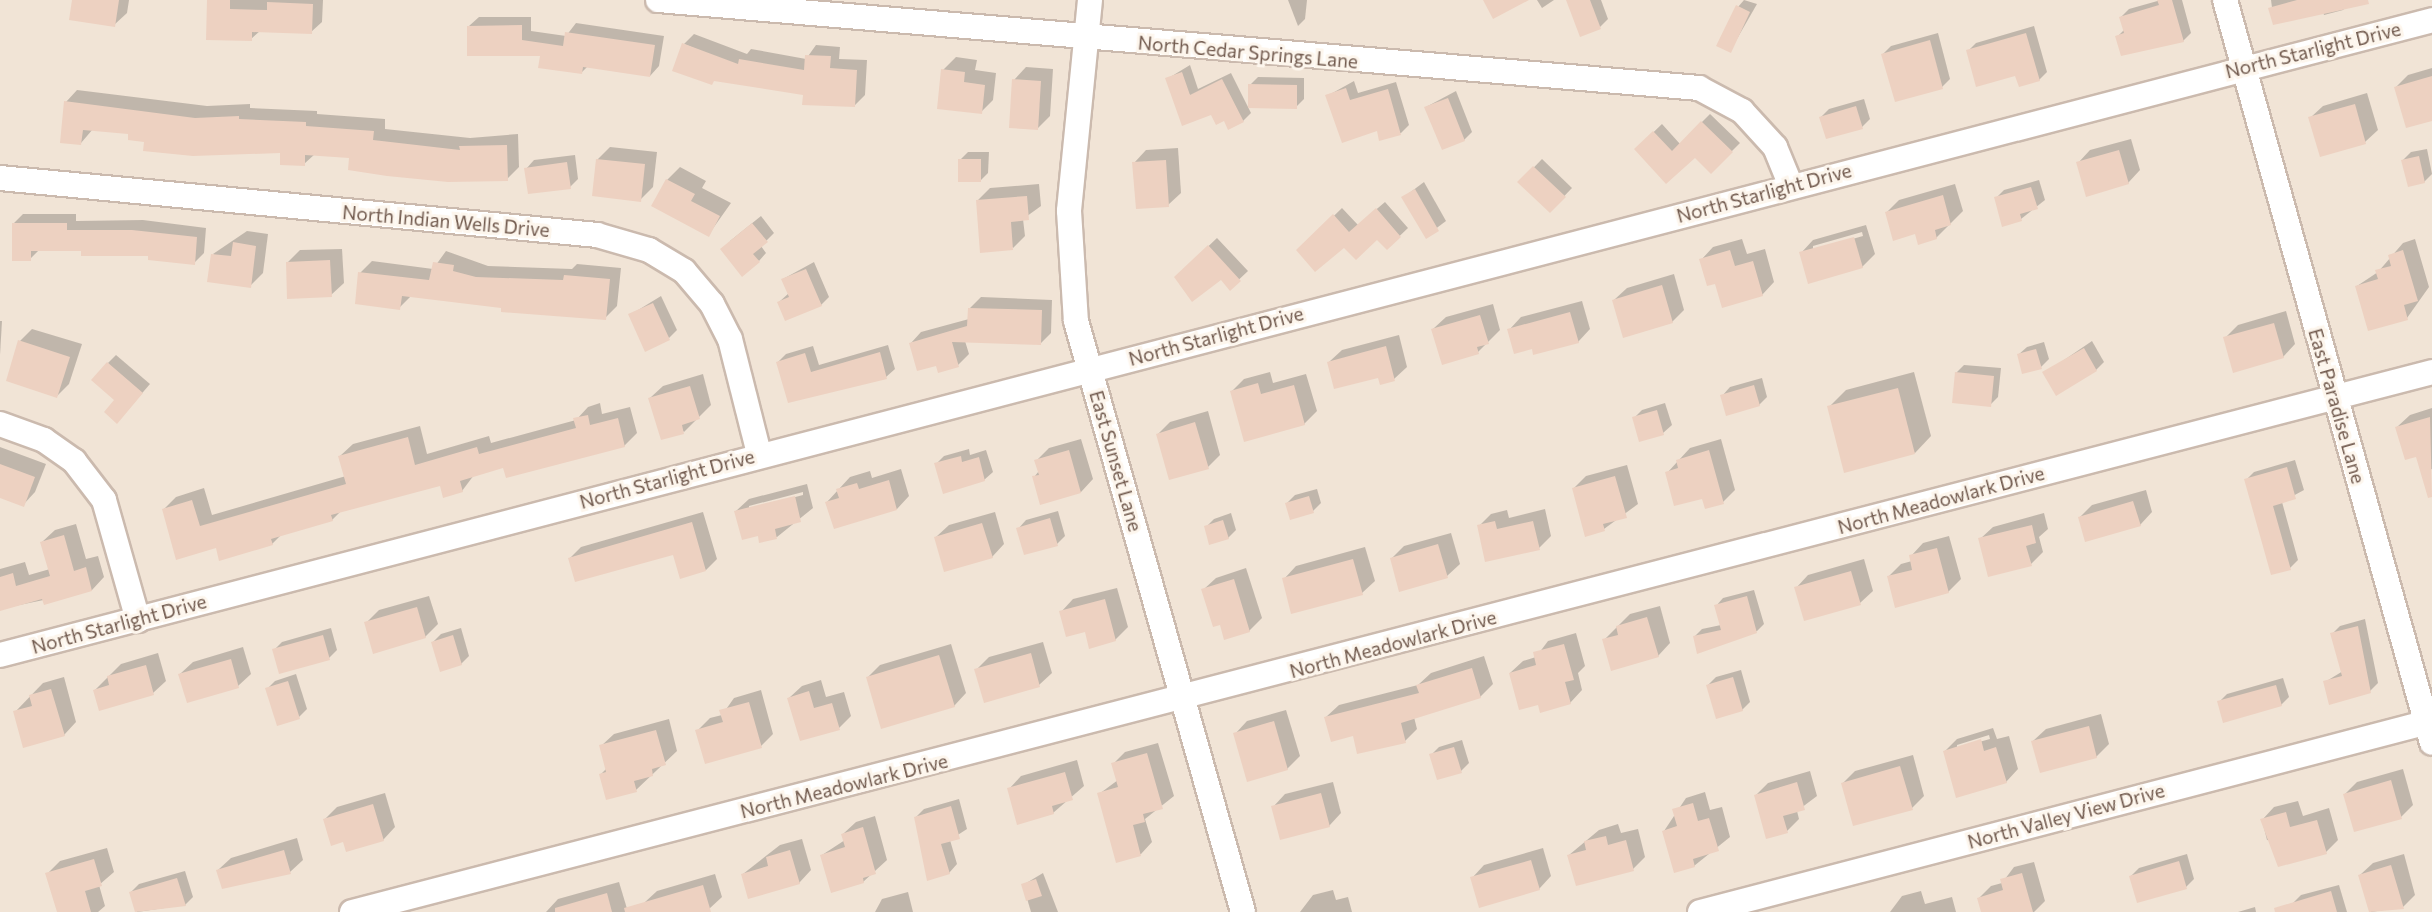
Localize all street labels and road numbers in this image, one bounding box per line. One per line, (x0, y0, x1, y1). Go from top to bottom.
street label: North Starlight Drive (2223, 17, 2403, 83)
street label: North Cedar Springs Lane (1137, 31, 1359, 73)
street label: North Starlight Drive (1674, 159, 1854, 227)
street label: North Indian Wells Drive (341, 201, 551, 241)
street label: North Starlight Drive (1126, 302, 1306, 370)
street label: East Paradise Lane (2304, 326, 2370, 486)
street label: East Sunset Lane (1085, 388, 1147, 534)
street label: North Starlight Drive (577, 445, 757, 513)
street label: North Meadowlark Drive (1835, 461, 2047, 539)
street label: North Starlight Drive (29, 590, 209, 658)
street label: North Meadowlark Drive (1287, 605, 1499, 683)
street label: North Meadowlark Drive (738, 749, 950, 823)
street label: North Valley View Drive (1965, 779, 2167, 853)

